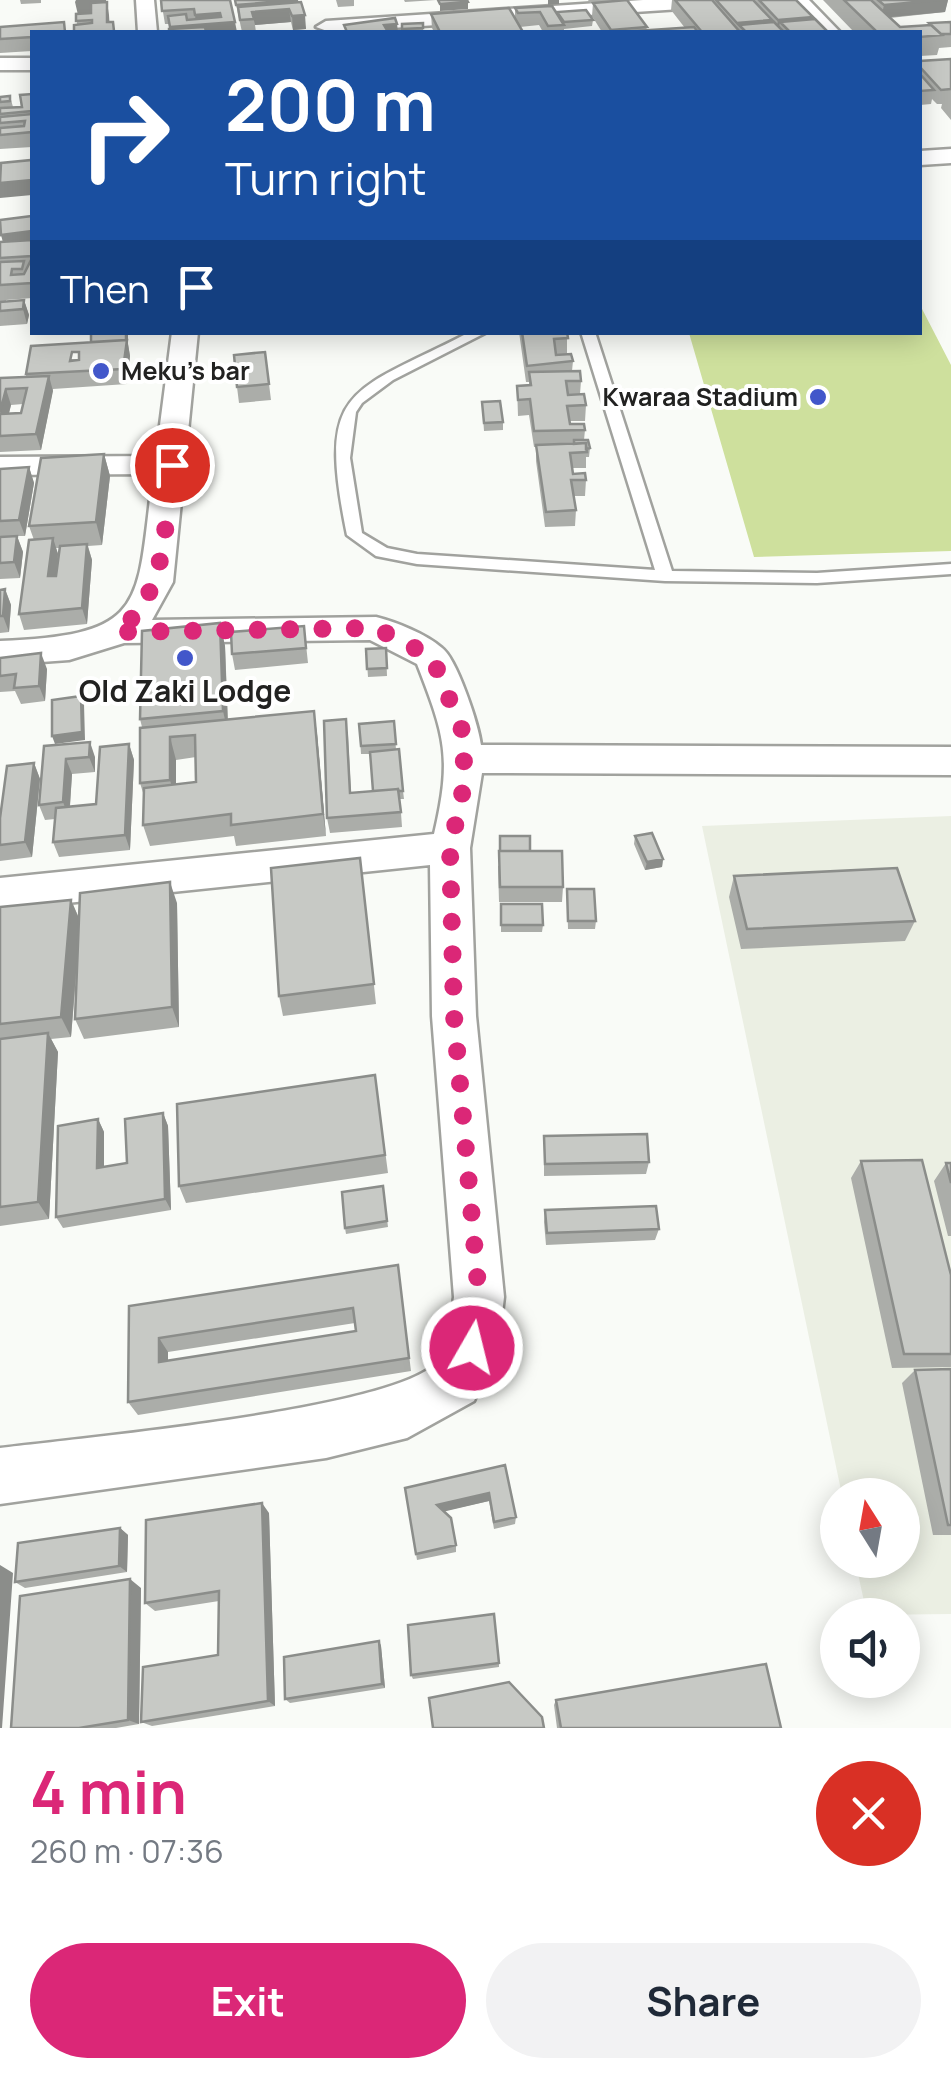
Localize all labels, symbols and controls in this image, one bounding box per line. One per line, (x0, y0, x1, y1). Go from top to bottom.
text: 200 m (225, 56, 436, 152)
icon: right (60, 70, 190, 200)
text: Turn right (225, 147, 426, 209)
icon: arrive (169, 260, 224, 315)
text: Then (60, 262, 149, 314)
place label: Meku's bar (121, 353, 250, 388)
marker: Meku's bar (90, 360, 112, 382)
place label: Kwaraa Stadium (602, 379, 798, 414)
marker: Kwaraa Stadium (807, 386, 829, 408)
pin (130, 423, 215, 508)
icon: arrive (145, 438, 200, 493)
marker: Old Zaki Lodge (174, 647, 196, 669)
place label: Old Zaki Lodge (79, 670, 291, 711)
position arrow (420, 1296, 524, 1400)
north arrow (820, 1478, 920, 1578)
map controls (820, 1478, 920, 1698)
button: sound (820, 1598, 920, 1698)
text: 4 min (30, 1750, 187, 1832)
button: close (816, 1761, 921, 1866)
text: 260 m · 07:36 (30, 1829, 224, 1873)
button: Exit (30, 1943, 466, 2058)
button: Share (486, 1943, 921, 2058)

